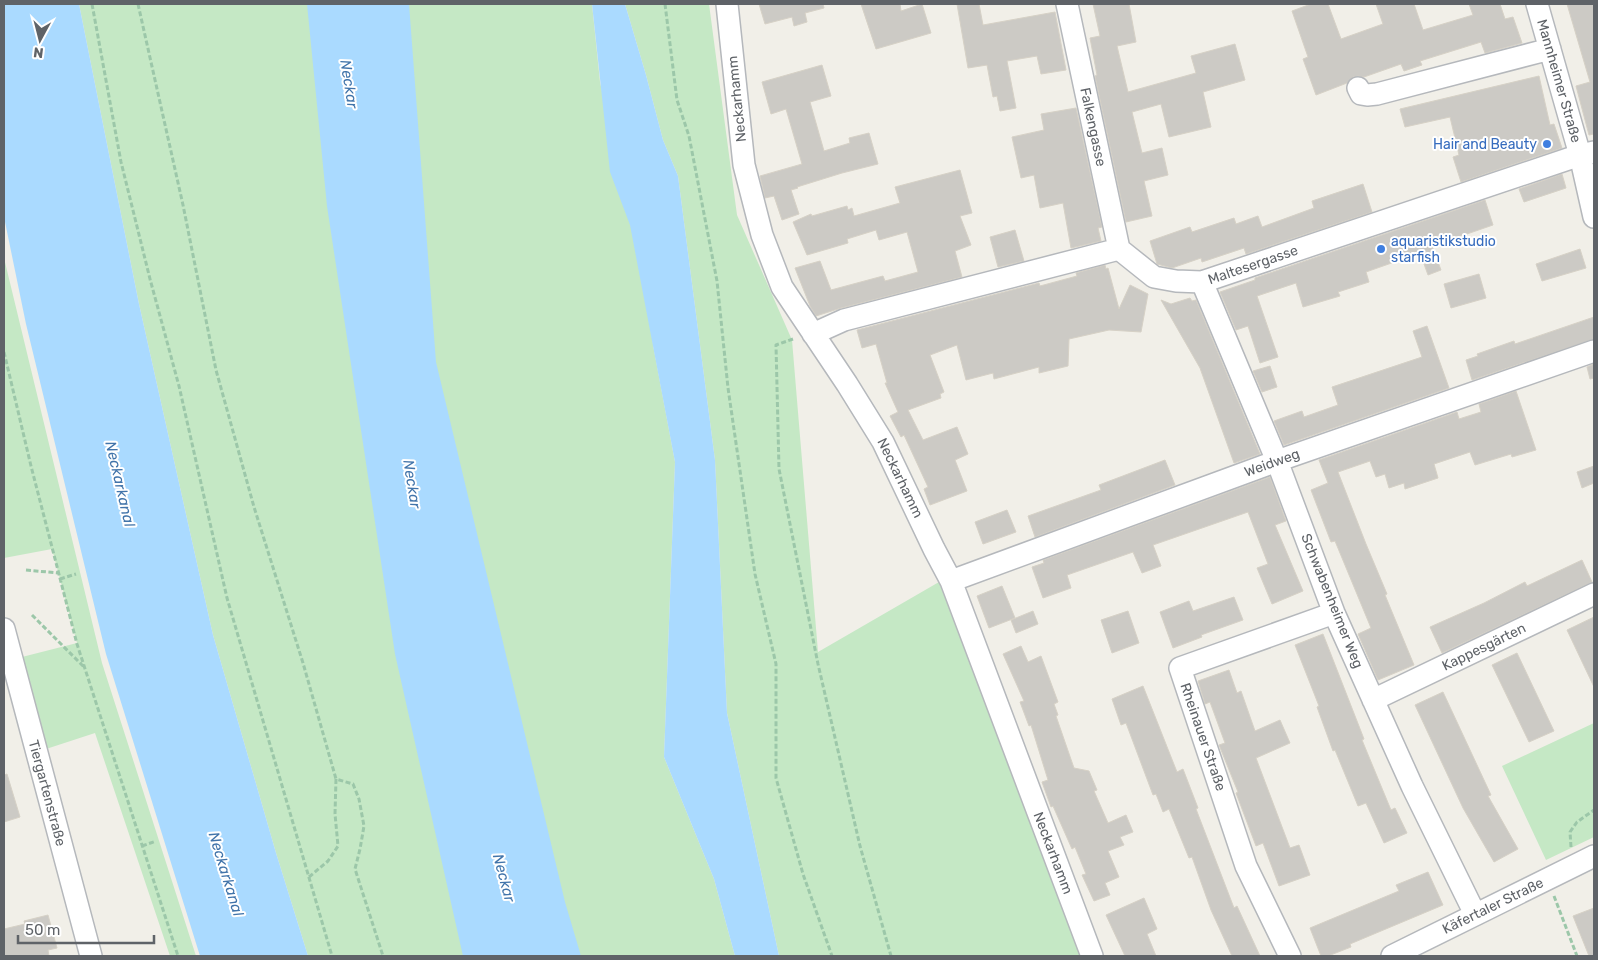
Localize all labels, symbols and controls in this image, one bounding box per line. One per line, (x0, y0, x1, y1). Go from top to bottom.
north arrow (15, 15, 65, 65)
street label: Mannheimer Straße (1533, 17, 1585, 145)
text: N (32, 43, 45, 61)
street label: Neckarhamm (724, 55, 750, 143)
water label: Neckar (336, 58, 362, 111)
street label: Falkengasse (1076, 86, 1110, 168)
place label: Hair and Beauty (1433, 136, 1537, 153)
marker: Hair and Beauty (1541, 138, 1553, 150)
place label: aquaristikstudio starfish (1391, 233, 1496, 266)
street label: Maltesergasse (1206, 242, 1300, 288)
marker: aquaristikstudio starfish (1375, 243, 1387, 255)
street label: Neckarhamm (873, 435, 927, 521)
water label: Neckarkanal (101, 439, 139, 529)
street label: Weidweg (1242, 445, 1302, 481)
water label: Neckar (399, 458, 425, 511)
street label: Schwabenheimer Weg (1297, 531, 1367, 671)
street label: Kappesgärten (1439, 619, 1529, 675)
street label: Rheinauer Straße (1177, 681, 1229, 793)
street label: Tiergartenstraße (25, 738, 69, 848)
street label: Neckarhamm (1030, 810, 1076, 896)
water label: Neckarkanal (205, 830, 247, 919)
water label: Neckar (489, 852, 519, 905)
street label: Käfertaler Straße (1440, 874, 1547, 938)
scale bar (18, 912, 154, 944)
text: 50 m (25, 921, 60, 939)

